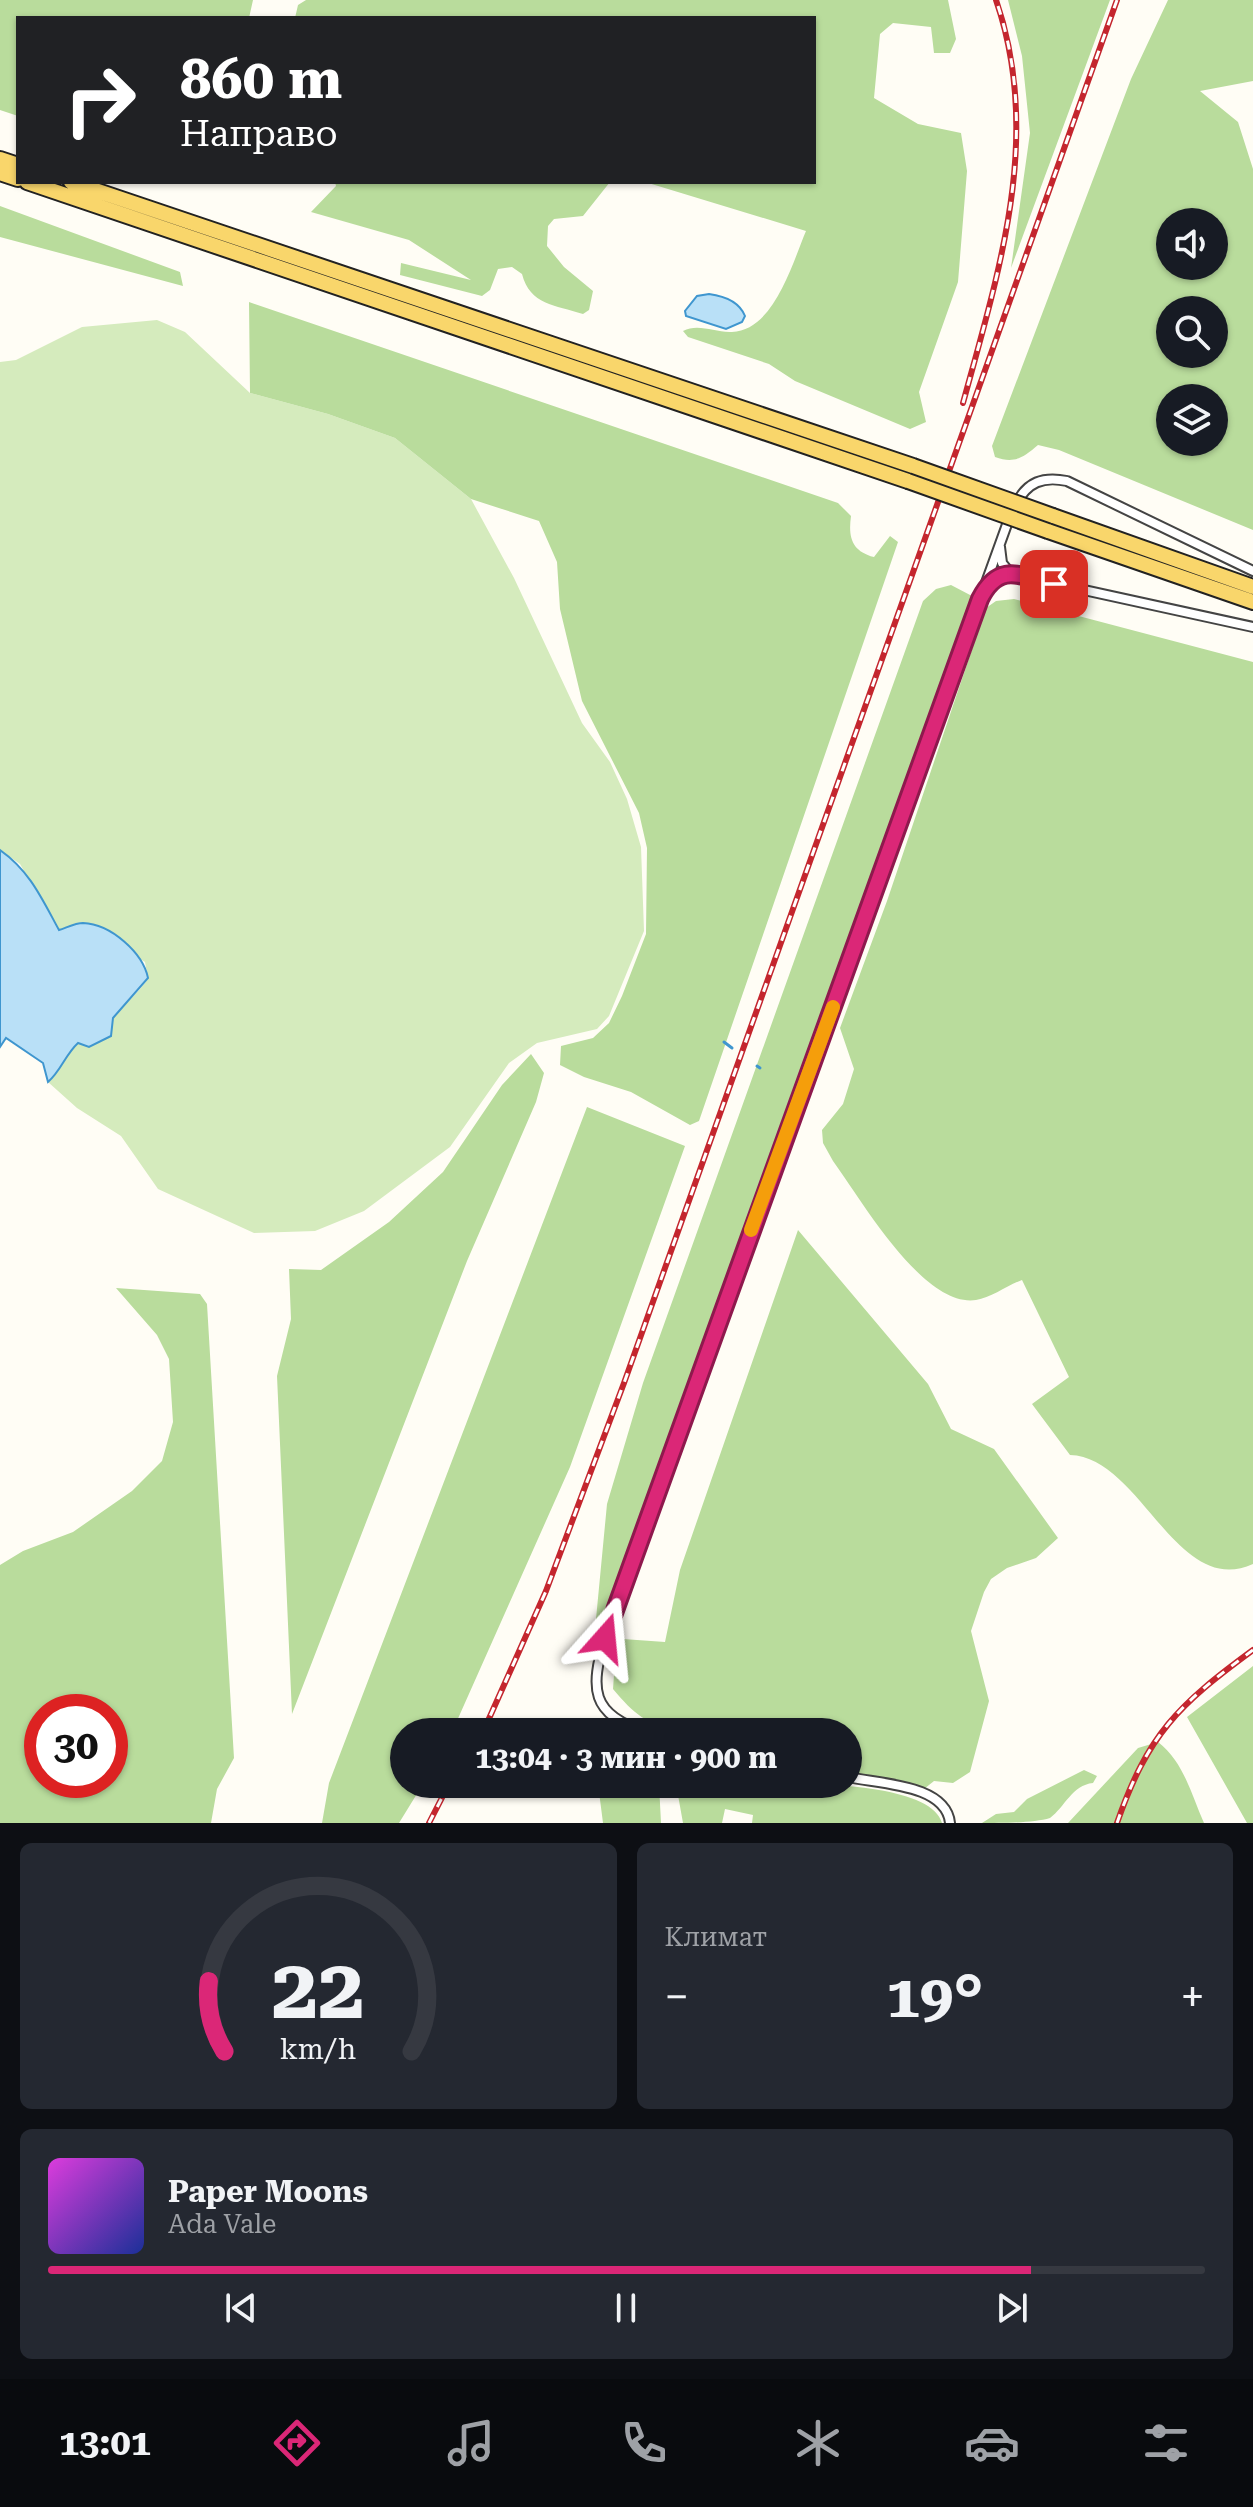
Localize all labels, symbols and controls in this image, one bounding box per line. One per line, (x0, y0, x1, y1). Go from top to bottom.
text: 860 m (180, 46, 342, 112)
icon: right (48, 48, 152, 152)
text: Направо (180, 113, 338, 155)
map controls (1156, 208, 1228, 456)
button: sound (1156, 208, 1228, 280)
button: search (1156, 296, 1228, 368)
button: layers (1156, 384, 1228, 456)
pin (1020, 550, 1088, 618)
icon: arrive (1032, 562, 1076, 606)
position arrow (563, 1596, 647, 1680)
speed limit sign: 30 (24, 1694, 128, 1798)
text: 13:04 · 3 мин · 900 m (475, 1740, 777, 1775)
text: Климат (665, 1922, 767, 1952)
text: 22 (272, 1941, 365, 2038)
text: 19° (886, 1961, 983, 2032)
text: − (665, 1971, 689, 2023)
text: + (1180, 1971, 1205, 2023)
text: km/h (280, 2032, 357, 2066)
text: Paper Moons (168, 2174, 368, 2209)
text: Ada Vale (168, 2209, 276, 2239)
icon: previous (219, 2286, 263, 2330)
icon: pause (604, 2286, 648, 2330)
icon: next (990, 2286, 1034, 2330)
icon: directions (269, 2415, 325, 2471)
icon: music (443, 2415, 499, 2471)
icon: phone (616, 2415, 672, 2471)
icon: climate (790, 2415, 846, 2471)
icon: car (964, 2415, 1020, 2471)
icon: filters (1138, 2415, 1194, 2471)
text: 13:01 (59, 2422, 151, 2464)

